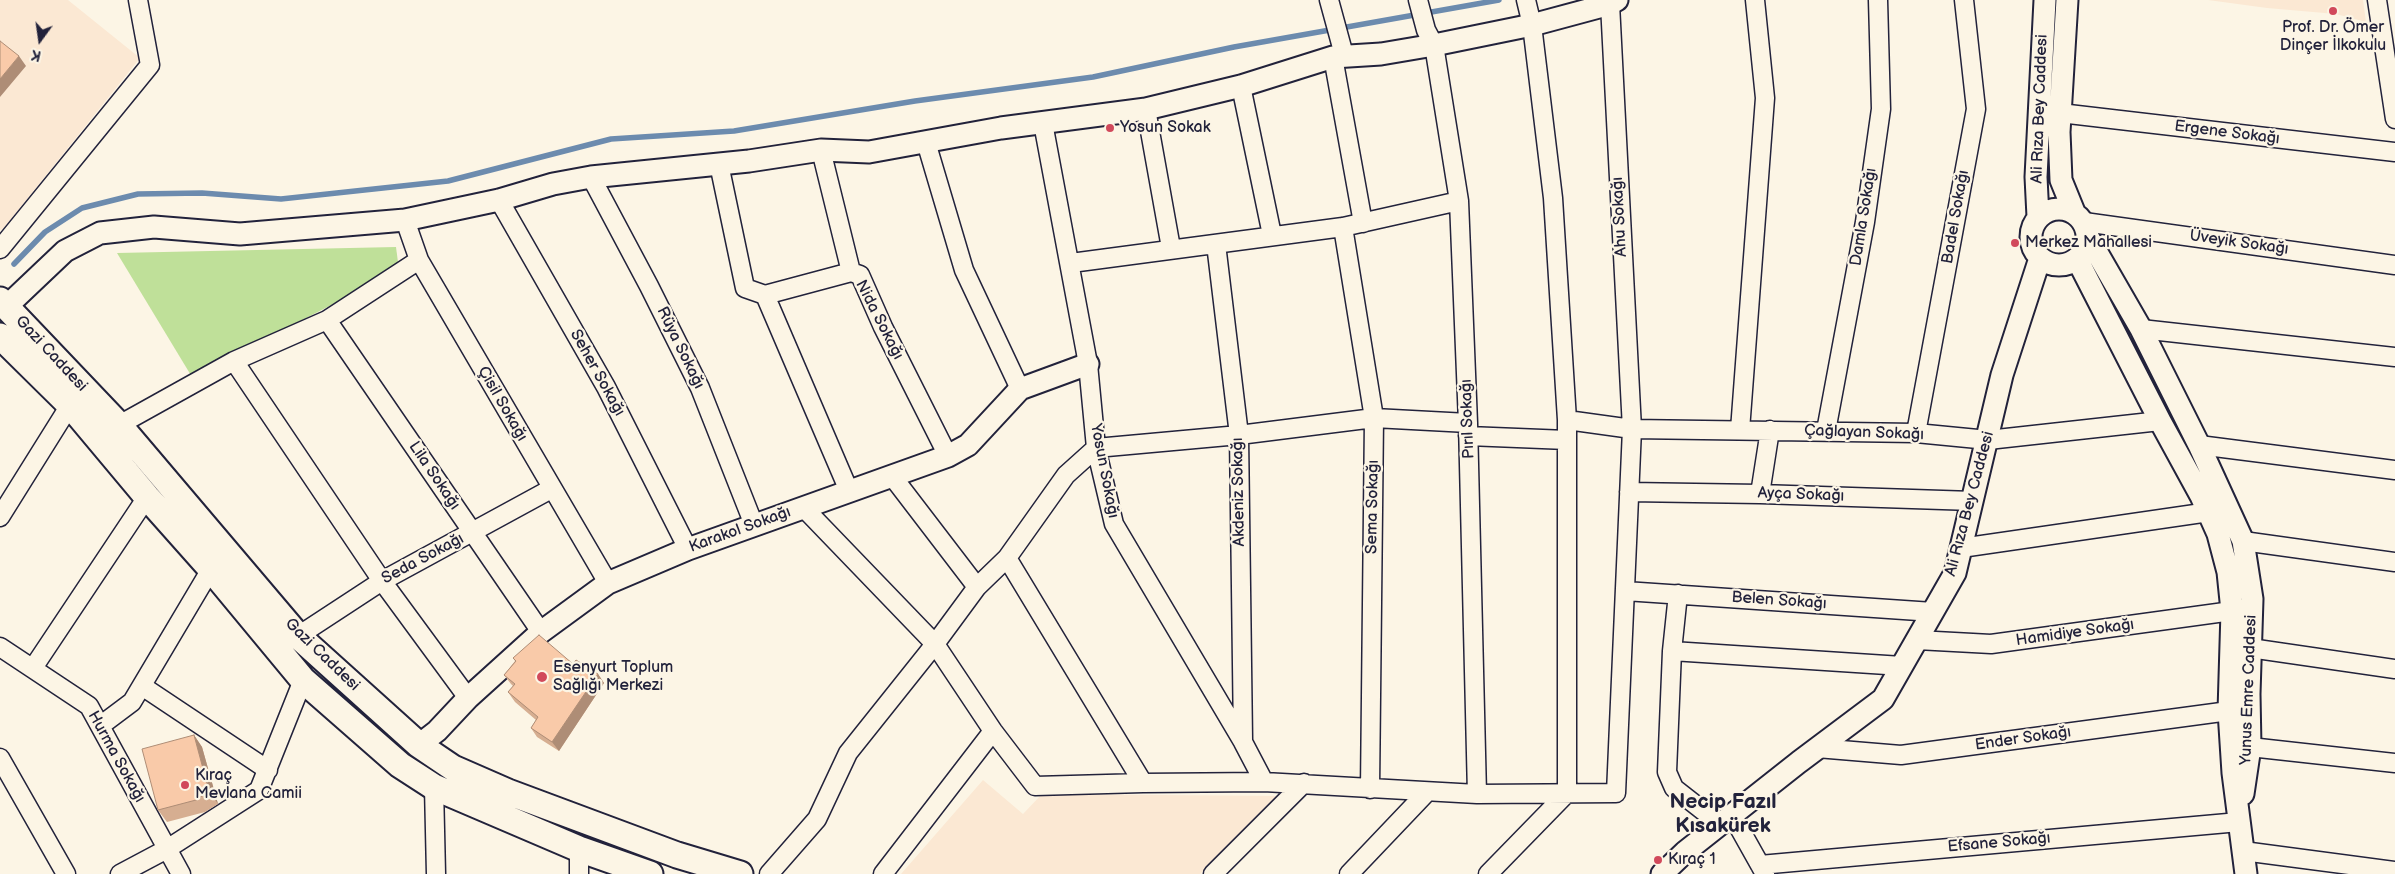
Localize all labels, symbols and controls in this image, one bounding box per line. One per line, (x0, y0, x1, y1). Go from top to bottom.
marker: Prof. Dr. Ömer Dinçer İlkokulu (2327, 5, 2339, 17)
north arrow (15, 15, 65, 65)
place label: Prof. Dr. Ömer Dinçer İlkokulu (2280, 18, 2386, 56)
street label: Ali Rıza Bey Caddesi (2028, 34, 2052, 184)
text: K (30, 46, 43, 64)
street label: Ergene Sokağı (2173, 117, 2281, 149)
place label: Yosun Sokak (1120, 118, 1210, 138)
marker: Yosun Sokak (1104, 122, 1116, 134)
street label: Damla Sokağı (1847, 167, 1881, 267)
street label: Badel Sokağı (1938, 169, 1974, 265)
street label: Ahu Sokağı (1608, 176, 1632, 258)
street label: Üveyik Sokağı (2188, 227, 2290, 259)
place label: Merkez Mahallesi (2025, 233, 2152, 253)
marker: Merkez Mahallesi (2009, 237, 2021, 249)
street label: Nida Sokağı (851, 277, 907, 363)
street label: Rüya Sokağı (652, 304, 708, 392)
street label: Gazi Caddesi (11, 312, 91, 396)
street label: Seher Sokağı (565, 326, 629, 420)
street label: Çisil Sokağı (473, 363, 531, 445)
street label: Pırıl Sokağı (1457, 379, 1479, 459)
street label: Çağlayan Sokağı (1804, 421, 1924, 445)
street label: Yosun Sokağı (1085, 422, 1123, 520)
street label: Ali Rıza Bey Caddesi (1941, 429, 1999, 579)
street label: Akdeniz Sokağı (1228, 437, 1250, 547)
street label: Lila Sokağı (404, 438, 464, 514)
street label: Sema Sokağı (1363, 460, 1383, 554)
street label: Ayça Sokağı (1757, 484, 1845, 506)
street label: Karakol Sokağı (687, 503, 793, 557)
street label: Seda Sokağı (379, 529, 467, 589)
street label: Belen Sokağı (1731, 588, 1827, 614)
street label: Yunus Emre Caddesi (2237, 614, 2261, 766)
street label: Gazi Caddesi (281, 615, 363, 695)
street label: Hamidiye Sokağı (2015, 615, 2135, 651)
place label: Esenyurt Toplum Sağlığı Merkezi (553, 658, 673, 696)
marker: Esenyurt Toplum Sağlığı Merkezi (535, 670, 549, 684)
street label: Hurma Sokağı (83, 708, 149, 806)
street label: Ender Sokağı (1974, 723, 2072, 755)
place label: Kıraç Mevlana Camii (195, 766, 302, 804)
marker: Kıraç Mevlana Camii (179, 779, 191, 791)
district label: Necip Fazıl Kısakürek (1669, 790, 1777, 840)
street label: Efsane Sokağı (1947, 829, 2051, 857)
place label: Kıraç 1 (1668, 850, 1716, 870)
marker: Kıraç 1 (1652, 854, 1664, 866)

